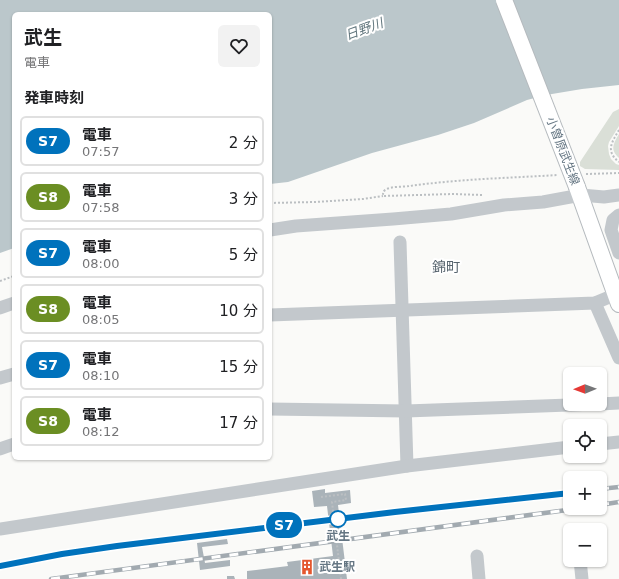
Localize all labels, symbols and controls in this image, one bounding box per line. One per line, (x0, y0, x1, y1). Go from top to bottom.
water label: 日野川 (343, 15, 387, 43)
button: heart (218, 25, 260, 67)
text: 武生 (24, 26, 62, 48)
text: 電車 (24, 55, 50, 70)
text: 発車時刻 (24, 89, 84, 107)
street label: 小曽原武生線 (544, 115, 582, 187)
text: 電車 (82, 126, 112, 144)
text: S7 (38, 133, 58, 149)
text: 2 分 (229, 134, 258, 152)
text: 07:57 (82, 144, 119, 159)
text: 電車 (82, 182, 112, 200)
text: S8 (38, 189, 58, 205)
text: 3 分 (229, 190, 258, 208)
text: 07:58 (82, 200, 119, 215)
text: 電車 (82, 238, 112, 256)
text: S7 (38, 245, 58, 261)
text: 5 分 (229, 246, 258, 264)
text: 08:00 (82, 256, 119, 271)
district label: 錦町 (432, 259, 460, 275)
text: 電車 (82, 294, 112, 312)
text: S8 (38, 301, 58, 317)
text: 10 分 (219, 302, 258, 320)
text: 08:05 (82, 312, 119, 327)
text: 電車 (82, 350, 112, 368)
text: S7 (38, 357, 58, 373)
text: 15 分 (219, 358, 258, 376)
north arrow (563, 367, 607, 411)
map controls (563, 367, 607, 567)
text: 08:10 (82, 368, 119, 383)
text: 電車 (82, 406, 112, 424)
text: S8 (38, 413, 58, 429)
text: 17 分 (219, 414, 258, 432)
button: locate (563, 419, 607, 463)
text: 08:12 (82, 424, 119, 439)
button: + (563, 471, 607, 515)
marker: 武生 (329, 510, 347, 528)
line badge: S7 (266, 512, 302, 538)
text: S7 (274, 517, 294, 533)
button: − (563, 523, 607, 567)
place label: 武生 (326, 529, 350, 543)
building icon: 武生駅 (298, 558, 316, 576)
place label: 武生駅 (319, 560, 355, 574)

